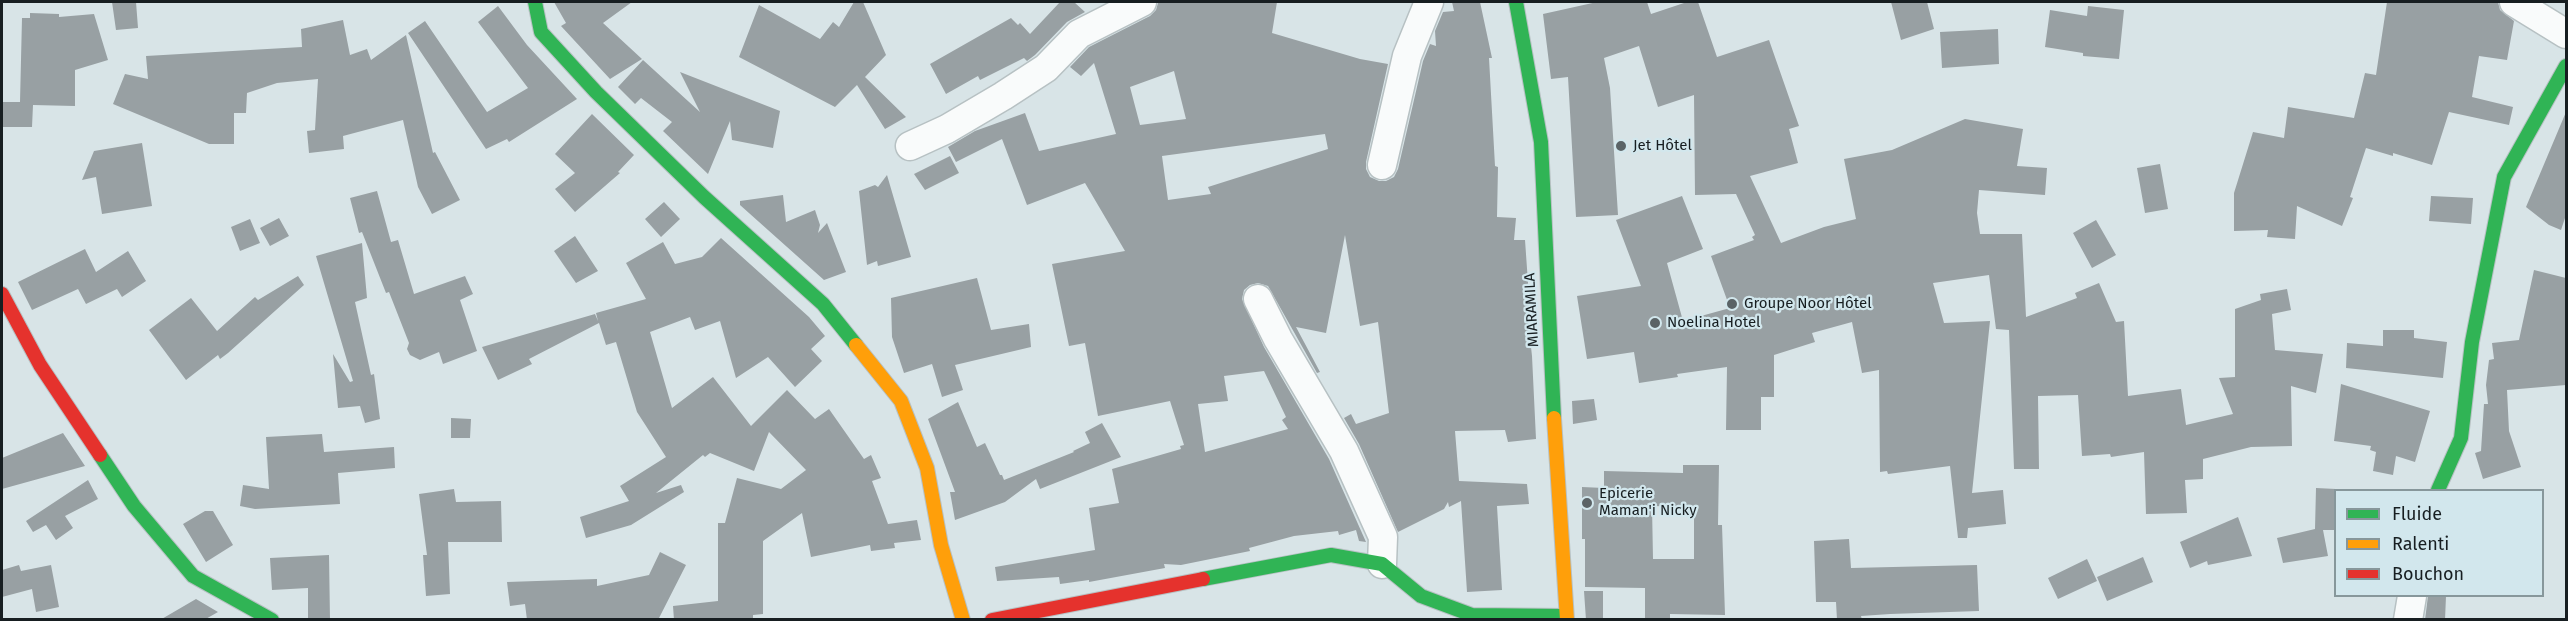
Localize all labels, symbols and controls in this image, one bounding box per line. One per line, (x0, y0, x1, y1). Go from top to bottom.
place label: Jet Hôtel (1633, 137, 1692, 155)
marker: Jet Hôtel (1614, 139, 1628, 153)
street label: MIARAMILA (1521, 272, 1543, 348)
place label: Groupe Noor Hôtel (1744, 295, 1872, 313)
marker: Groupe Noor Hôtel (1725, 297, 1739, 311)
place label: Noelina Hotel (1667, 314, 1760, 332)
marker: Noelina Hotel (1648, 316, 1662, 330)
place label: Epicerie Maman'i Nicky (1599, 485, 1697, 520)
legend (2334, 489, 2544, 597)
marker: Epicerie Maman'i Nicky (1580, 496, 1594, 510)
text: Fluide (2392, 503, 2442, 525)
text: Ralenti (2392, 533, 2449, 555)
text: Bouchon (2392, 563, 2464, 585)

